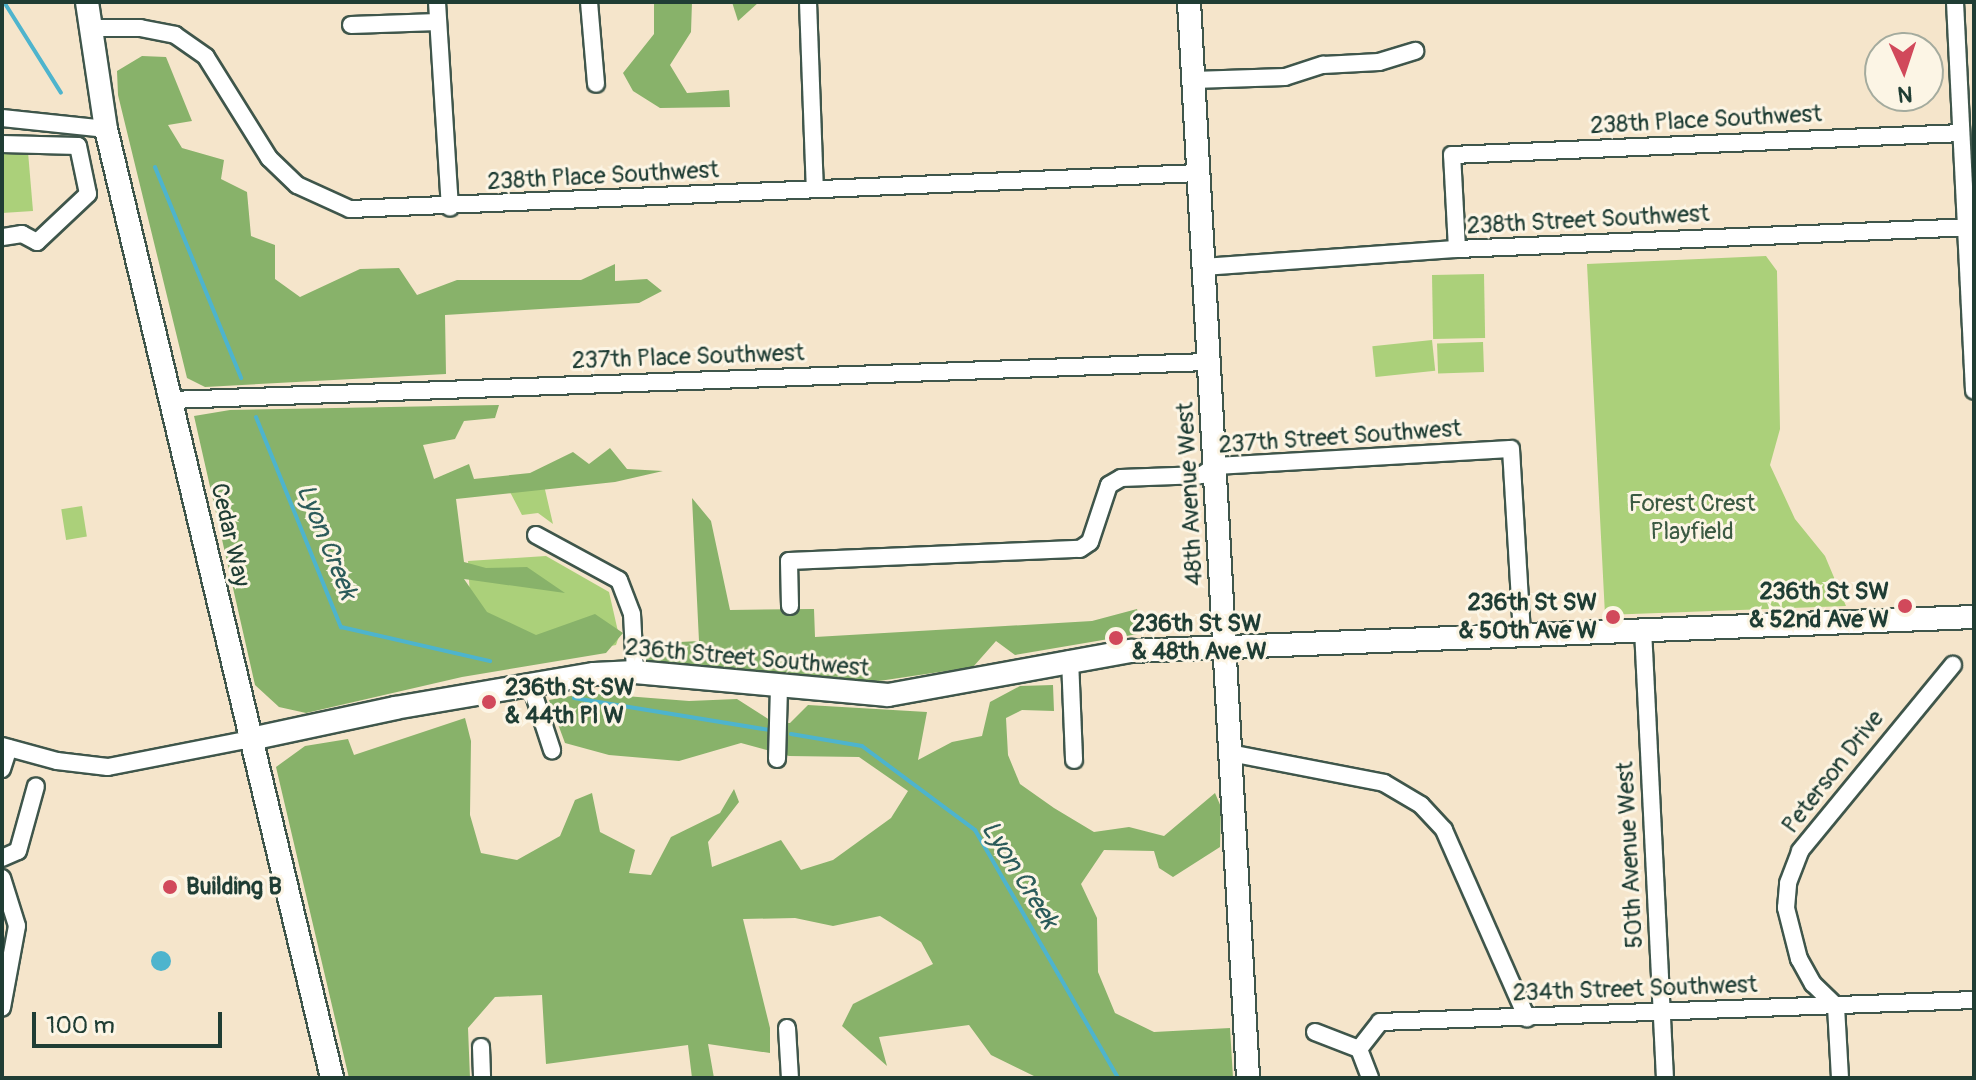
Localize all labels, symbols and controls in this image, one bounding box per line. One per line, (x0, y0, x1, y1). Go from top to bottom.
north arrow (1864, 32, 1944, 112)
text: N (1897, 80, 1913, 108)
street label: 238th Place Southwest (1589, 100, 1823, 140)
street label: 238th Place Southwest (486, 156, 720, 196)
street label: 238th Street Southwest (1466, 199, 1710, 241)
street label: 237th Place Southwest (571, 339, 805, 375)
street label: 48th Avenue West (1171, 401, 1209, 587)
street label: 237th Street Southwest (1218, 414, 1462, 460)
street label: Cedar Way (204, 480, 256, 590)
water label: Lyon Creek (289, 480, 363, 604)
park label: Forest Crest Playfield (1629, 490, 1755, 546)
place label: 236th St SW & 52nd Ave W (1749, 578, 1889, 634)
place label: 236th St SW & 50th Ave W (1459, 589, 1597, 645)
marker: 236th St SW & 52nd Ave W (1896, 597, 1914, 615)
marker: 236th St SW & 50th Ave W (1604, 608, 1622, 626)
place label: 236th St SW & 48th Ave W (1132, 610, 1267, 666)
marker: 236th St SW & 48th Ave W (1107, 629, 1125, 647)
street label: 236th Street Southwest (624, 633, 870, 683)
place label: 236th St SW & 44th Pl W (505, 674, 635, 730)
marker: 236th St SW & 44th Pl W (480, 693, 498, 711)
street label: Peterson Drive (1776, 705, 1890, 839)
street label: 50th Avenue West (1611, 761, 1649, 949)
water label: Lyon Creek (974, 815, 1064, 935)
place label: Building B (186, 873, 282, 901)
marker: Building B (161, 878, 179, 896)
street label: 234th Street Southwest (1512, 970, 1758, 1008)
scale bar (36, 996, 226, 1046)
text: 100 m (46, 1011, 115, 1040)

